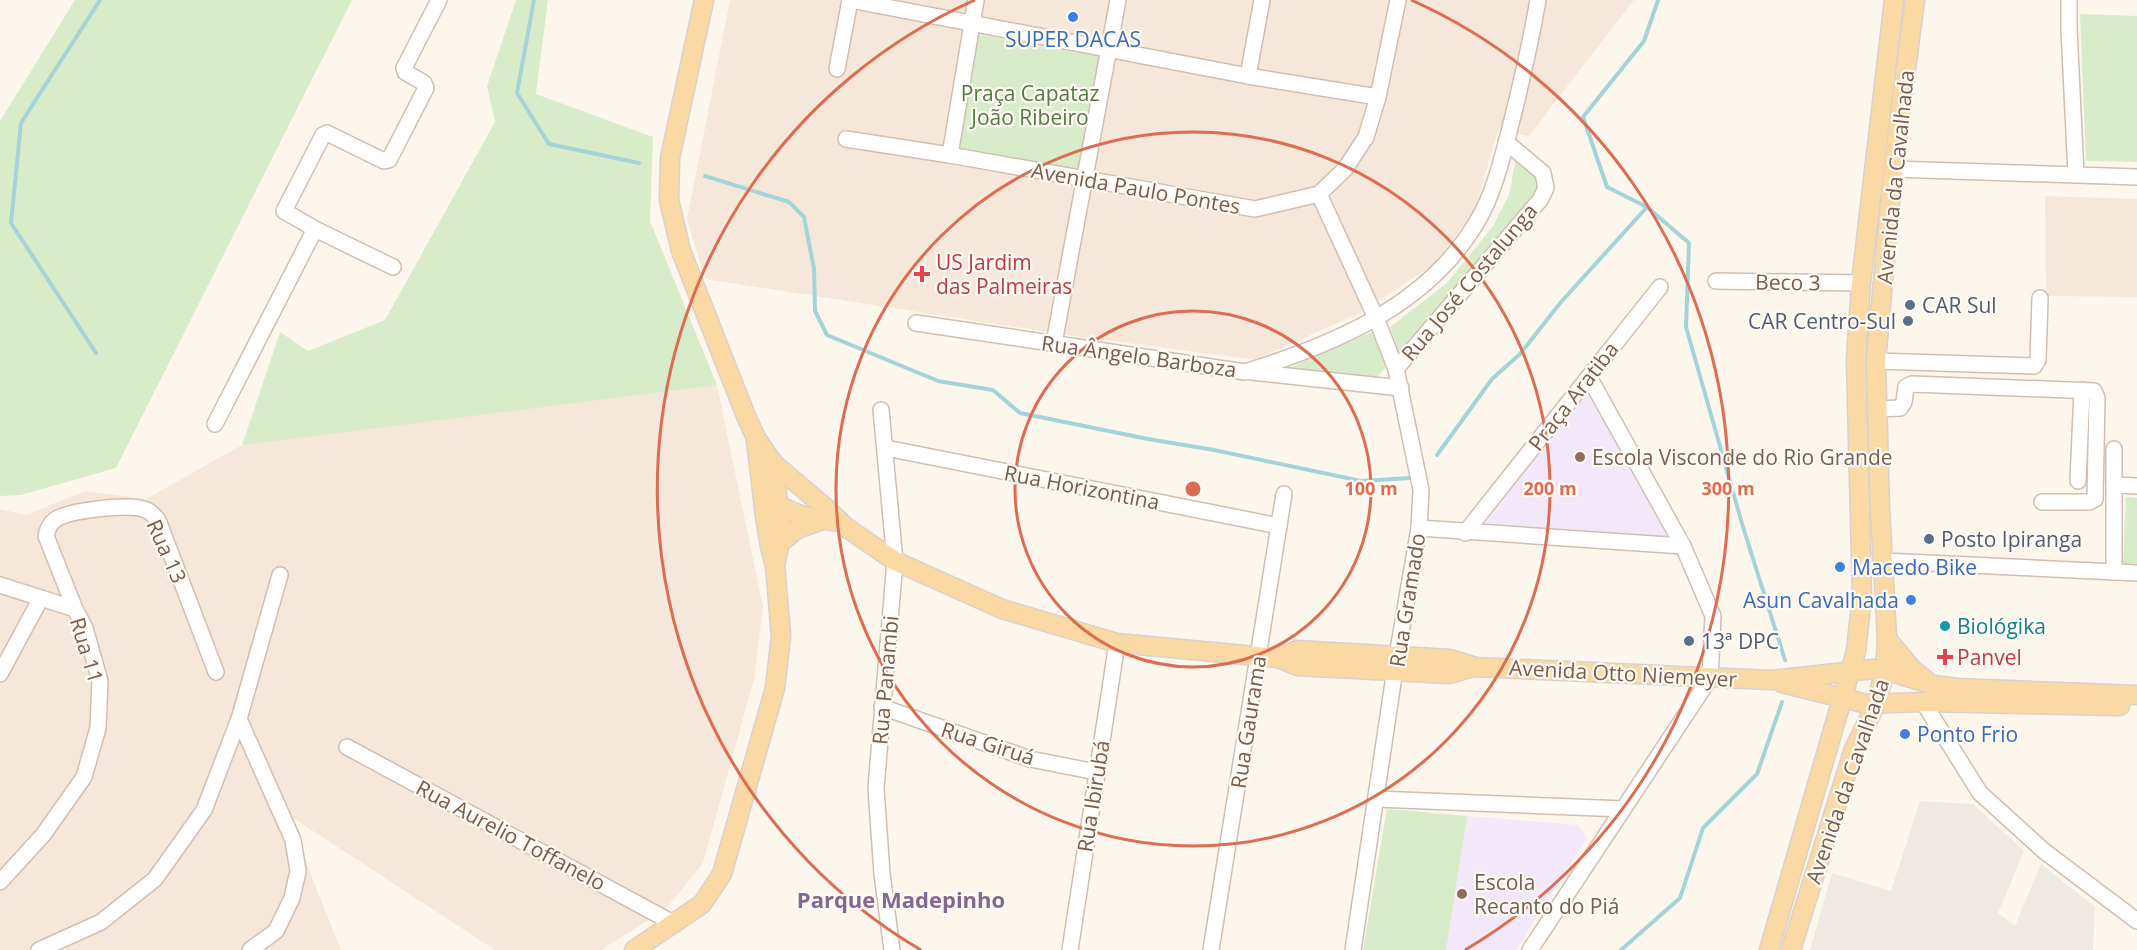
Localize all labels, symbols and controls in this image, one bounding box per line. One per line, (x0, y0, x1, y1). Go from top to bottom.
marker: SUPER DACAS (1066, 10, 1080, 24)
place label: SUPER DACAS (1005, 25, 1141, 53)
street label: Avenida da Cavalhada (1870, 69, 1920, 285)
park label: Praça Capataz João Ribeiro (961, 79, 1099, 131)
street label: Avenida Paulo Pontes (1029, 156, 1243, 220)
street label: Rua José Costalunga (1395, 197, 1543, 367)
place label: US Jardim das Palmeiras (936, 248, 1072, 300)
marker: US Jardim das Palmeiras (913, 265, 931, 283)
street label: Beco 3 (1755, 267, 1821, 297)
place label: CAR Sul (1922, 291, 1997, 319)
marker: CAR Sul (1903, 298, 1917, 312)
place label: CAR Centro-Sul (1748, 307, 1896, 335)
marker: CAR Centro-Sul (1901, 314, 1915, 328)
street label: Rua Ângelo Barboza (1040, 328, 1238, 384)
street label: Praça Aratiba (1522, 336, 1624, 456)
place label: Escola Visconde do Rio Grande (1592, 443, 1893, 471)
marker: Escola Visconde do Rio Grande (1573, 450, 1587, 464)
street label: Rua Horizontina (1002, 458, 1162, 516)
text: 100 m (1344, 476, 1398, 500)
text: 200 m (1523, 476, 1577, 500)
text: 300 m (1701, 476, 1755, 500)
centre of rings (1183, 479, 1203, 499)
street label: Rua 13 (141, 515, 193, 587)
place label: Posto Ipiranga (1941, 525, 2082, 553)
street label: Rua Gramado (1383, 531, 1431, 669)
marker: Posto Ipiranga (1922, 532, 1936, 546)
place label: Macedo Bike (1852, 553, 1977, 581)
marker: Macedo Bike (1833, 560, 1847, 574)
place label: Asun Cavalhada (1743, 586, 1899, 614)
marker: Asun Cavalhada (1904, 593, 1918, 607)
place label: Biológika (1957, 612, 2046, 640)
street label: Rua 11 (64, 614, 110, 686)
street label: Rua Panambi (865, 614, 905, 746)
marker: Biológika (1938, 619, 1952, 633)
place label: 13ª DPC (1701, 627, 1779, 655)
marker: 13ª DPC (1682, 634, 1696, 648)
place label: Panvel (1957, 643, 2022, 671)
marker: Panvel (1938, 650, 1952, 664)
street label: Avenida Otto Niemeyer (1508, 653, 1738, 693)
street label: Rua Gaurama (1224, 654, 1272, 790)
street label: Avenida da Cavalhada (1799, 675, 1895, 887)
street label: Rua Giruá (938, 715, 1038, 771)
place label: Ponto Frio (1917, 720, 2018, 748)
marker: Ponto Frio (1898, 727, 1912, 741)
street label: Rua Ibirubá (1070, 738, 1116, 854)
street label: Rua Aurelio Toffanelo (411, 773, 611, 897)
place label: Escola Recanto do Piá (1474, 868, 1619, 920)
district label: Parque Madepinho (797, 884, 1005, 914)
marker: Escola Recanto do Piá (1455, 887, 1469, 901)

